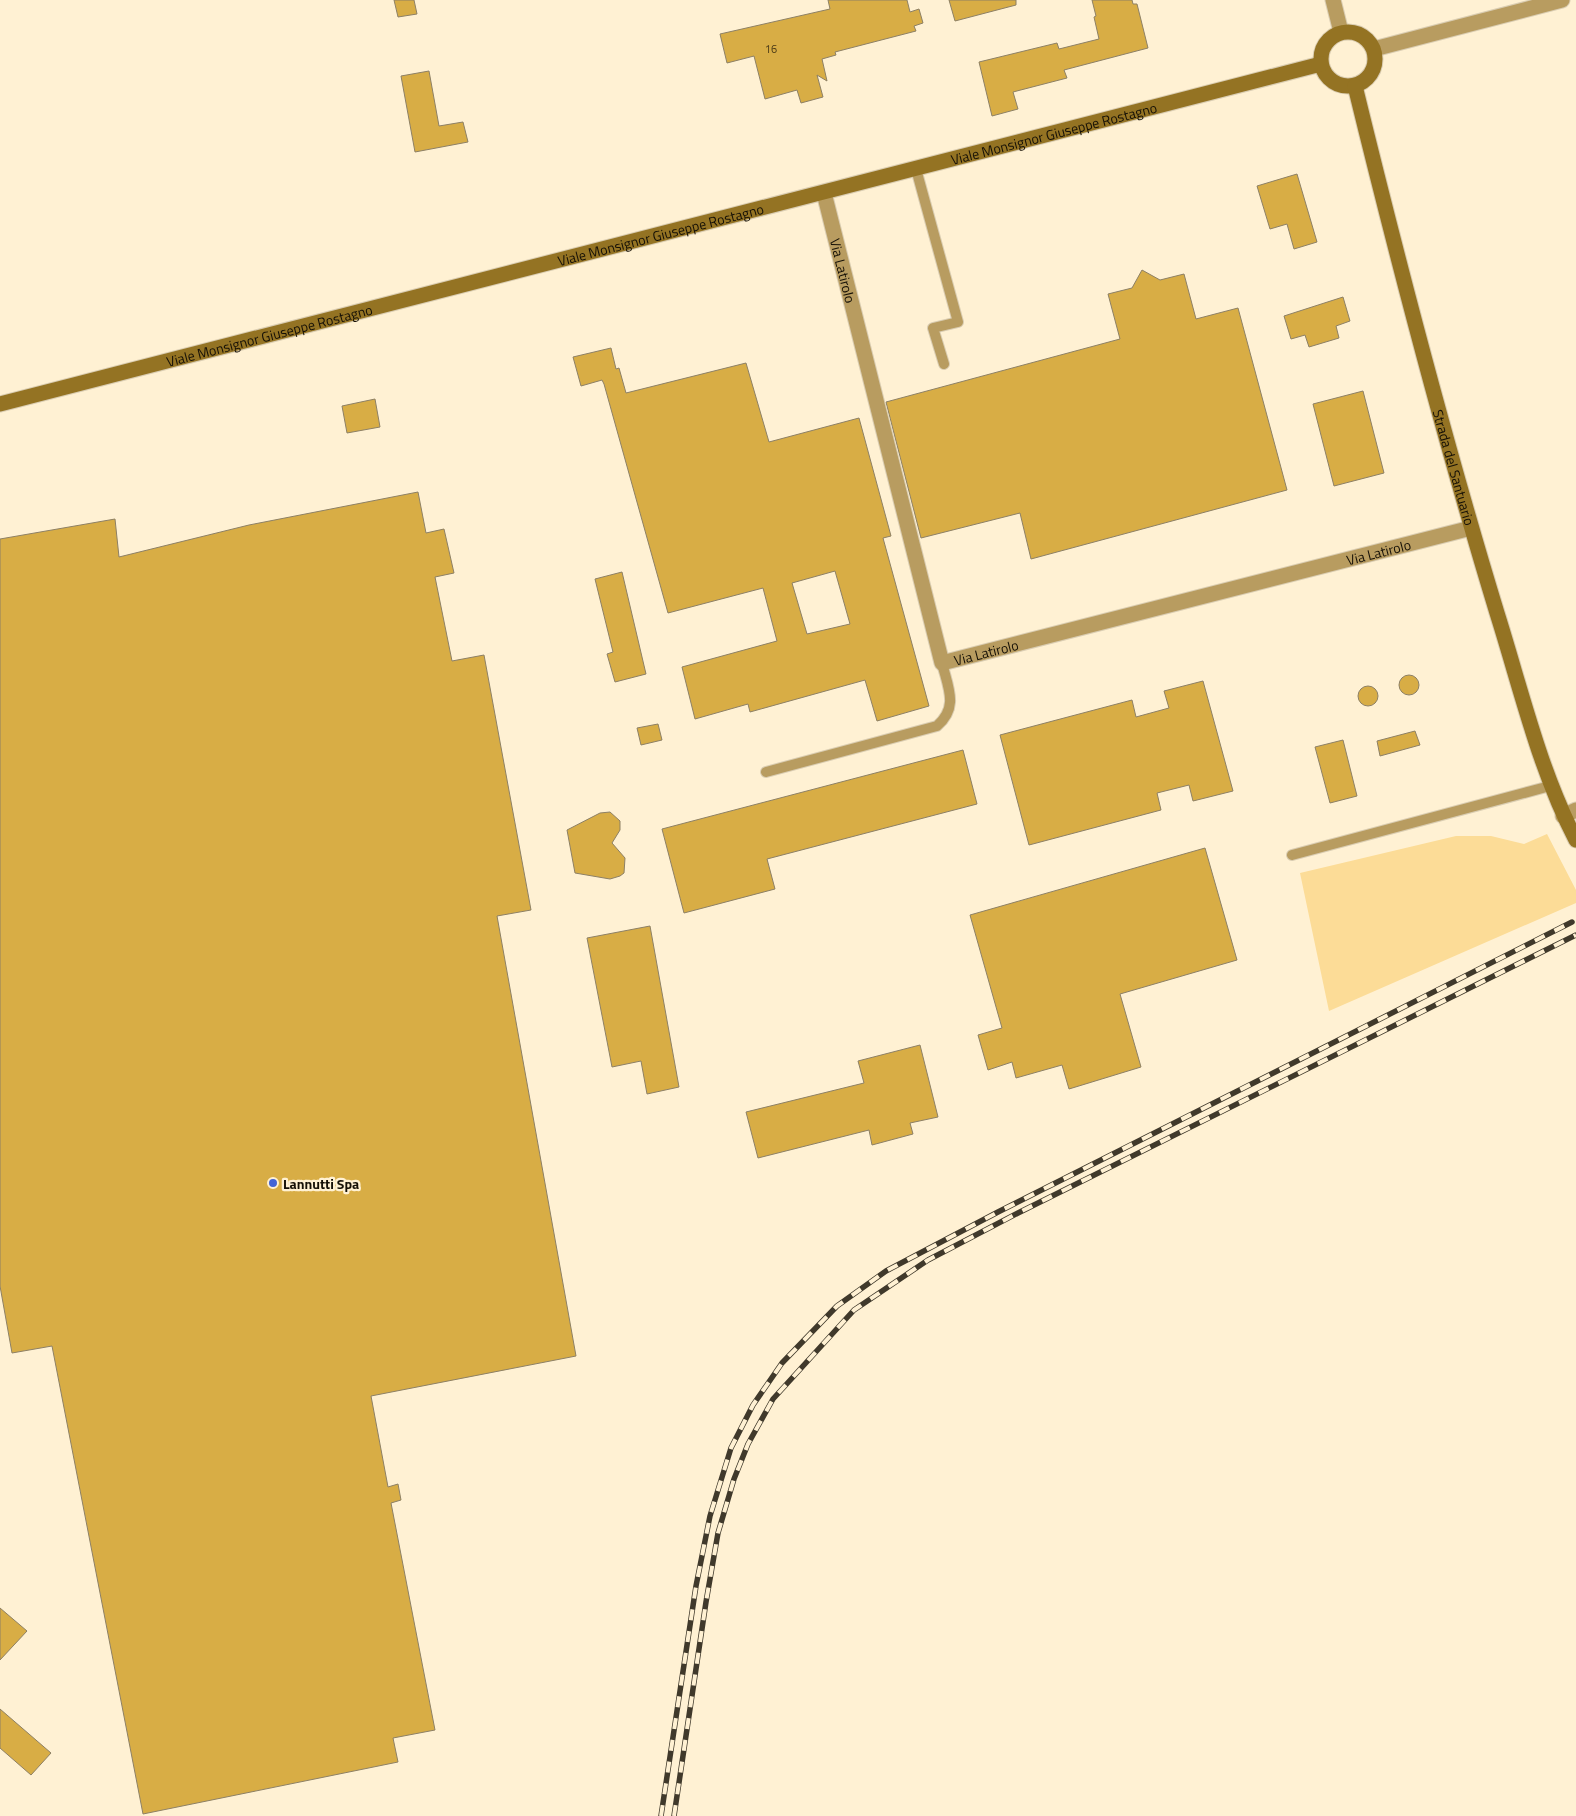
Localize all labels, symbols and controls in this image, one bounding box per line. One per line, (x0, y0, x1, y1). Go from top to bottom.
house number: 16 (765, 41, 777, 57)
street label: Viale Monsignor Giuseppe Rostagno (948, 96, 1159, 169)
street label: Viale Monsignor Giuseppe Rostagno (555, 197, 766, 271)
street label: Via Latirolo (825, 236, 862, 305)
street label: Viale Monsignor Giuseppe Rostagno (164, 298, 375, 371)
street label: Strada del Santuario (1428, 407, 1481, 528)
street label: Via Latirolo (1344, 533, 1413, 570)
street label: Via Latirolo (952, 633, 1020, 670)
place label: Lannutti Spa (283, 1173, 359, 1194)
marker: Lannutti Spa (267, 1177, 279, 1189)

